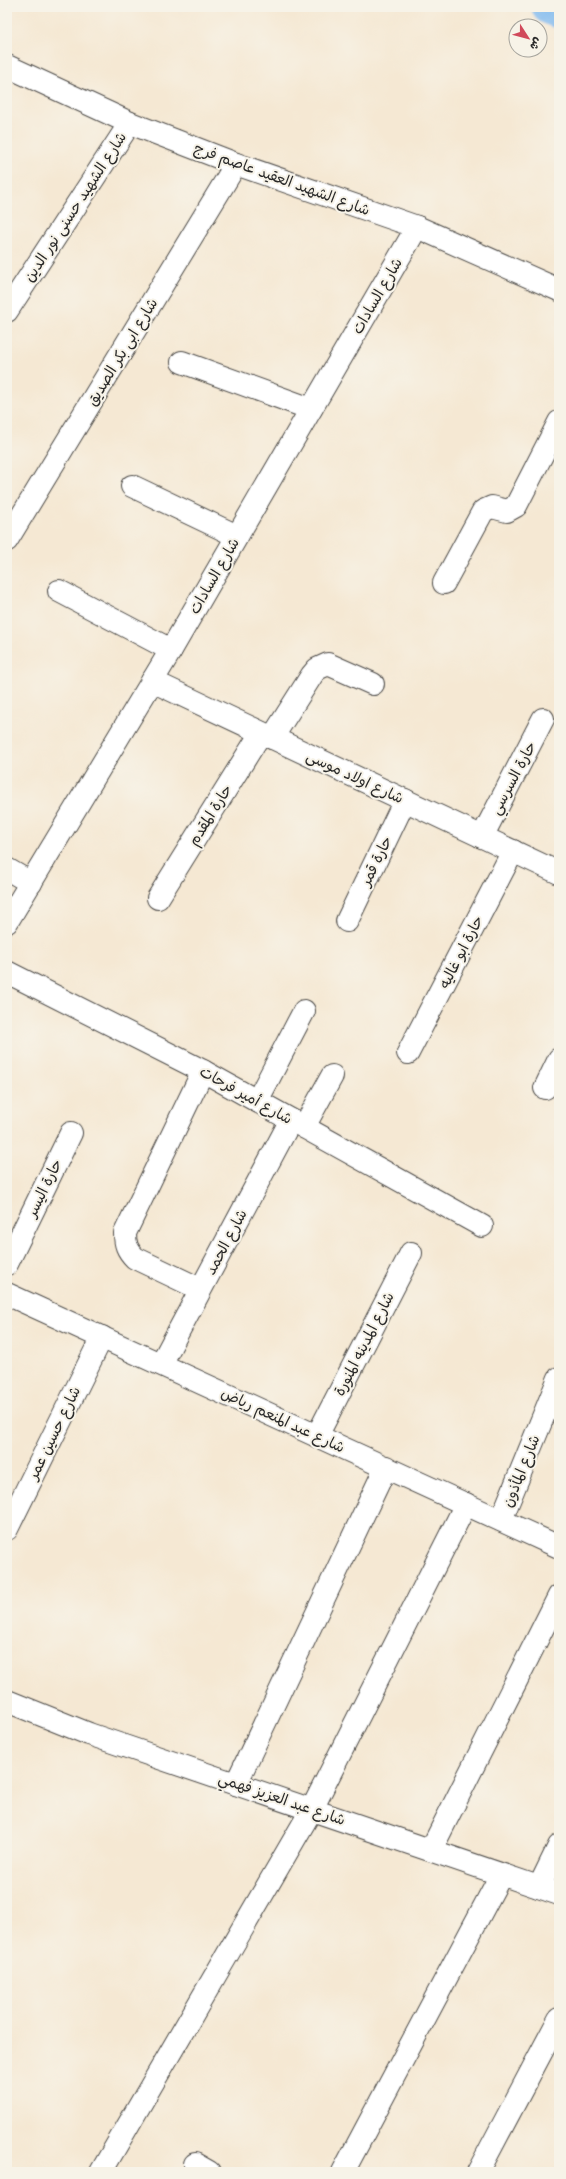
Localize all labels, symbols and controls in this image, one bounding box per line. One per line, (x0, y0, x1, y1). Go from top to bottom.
north arrow (508, 18, 548, 58)
text: ش (526, 34, 545, 52)
street label: شارع الشهيد حسنى نور الدين (20, 129, 132, 286)
street label: شارع الشهيد العقيد عاصم فرج (191, 139, 372, 222)
street label: شارع السادات (348, 255, 408, 338)
street label: شارع ابى بكر الصديق (83, 295, 163, 410)
street label: شارع السادات (185, 535, 245, 618)
street label: حارة السرسي (486, 738, 543, 819)
street label: شارع اولاد موسى (303, 747, 406, 809)
street label: حارة المقدم (184, 781, 238, 850)
street label: حارة قمر (355, 833, 398, 892)
street label: حارة ابو غاليه (435, 913, 489, 992)
street label: شارع أمير فرحات (196, 1062, 295, 1130)
street label: حارة اليسر (22, 1156, 68, 1222)
street label: شارع الحمد (201, 1206, 253, 1279)
street label: شارع المدينه المنورة (330, 1289, 400, 1400)
street label: شارع عبد المنعم رياض (217, 1383, 348, 1459)
street label: شارع حسين عمر (23, 1384, 86, 1485)
street label: شارع المأذون (498, 1432, 545, 1510)
street label: شارع عبد العزيز فهمي (215, 1769, 348, 1833)

